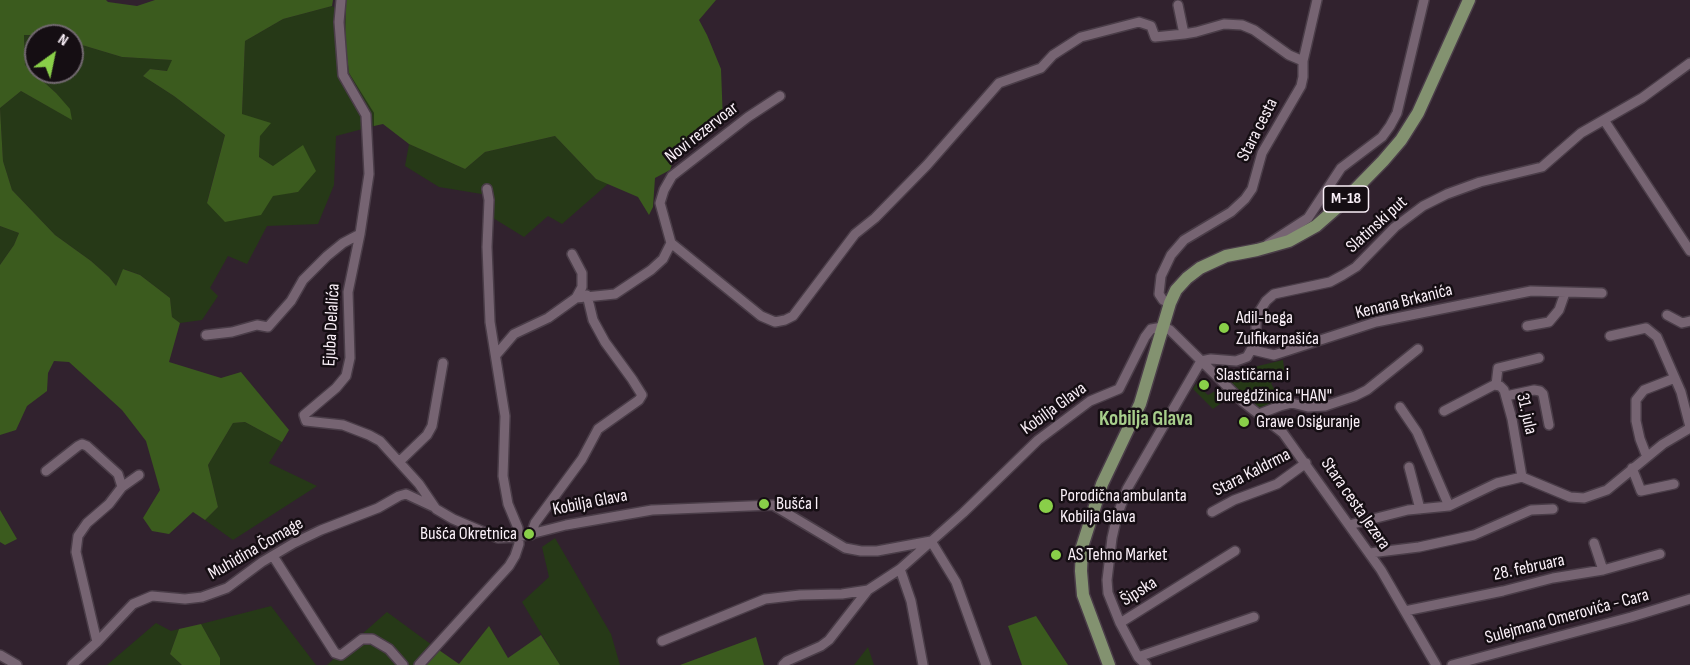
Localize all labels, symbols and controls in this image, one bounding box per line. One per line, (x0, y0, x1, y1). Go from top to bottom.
north arrow (24, 24, 84, 84)
text: N (54, 30, 72, 50)
street label: Stara cesta (1233, 95, 1283, 165)
street label: Novi rezervoar (661, 98, 743, 168)
road number: M-18 (1324, 186, 1368, 212)
street label: Slatinski put (1342, 192, 1412, 258)
street label: Kenana Brkanića (1353, 280, 1455, 324)
street label: Ejuba Delalića (319, 283, 345, 367)
place label: Adil-bega Zulfikarpašića (1236, 307, 1319, 350)
marker: Adil-bega Zulfikarpašića (1217, 321, 1231, 335)
place label: Slastičarna i buregdžinica "HAN" (1216, 364, 1332, 406)
street label: Kobilja Glava (1017, 378, 1091, 440)
marker: Slastičarna i buregdžinica "HAN" (1197, 378, 1211, 392)
street label: 31. jula (1511, 391, 1541, 437)
district label: Kobilja Glava (1099, 407, 1193, 433)
place label: Grawe Osiguranje (1256, 411, 1360, 433)
marker: Grawe Osiguranje (1237, 415, 1251, 429)
street label: Stara Kaldrma (1210, 444, 1294, 502)
street label: Stara cesta Jezera (1315, 454, 1395, 554)
street label: Kobilja Glava (551, 485, 629, 521)
place label: Porodična ambulanta Kobilja Glava (1060, 485, 1187, 528)
place label: Bušća I (776, 493, 818, 515)
marker: Bušća I (757, 497, 771, 511)
marker: Porodična ambulanta Kobilja Glava (1037, 497, 1055, 515)
street label: Muhidina Čomage (204, 513, 308, 585)
place label: Bušća Okretnica (420, 523, 517, 545)
marker: Bušća Okretnica (522, 527, 536, 541)
place label: AS Tehno Market (1068, 544, 1167, 566)
marker: AS Tehno Market (1049, 548, 1063, 562)
street label: 28. februara (1491, 550, 1567, 586)
street label: Šipska (1117, 573, 1161, 611)
street label: Sulejmana Omerovića - Cara (1483, 585, 1651, 649)

